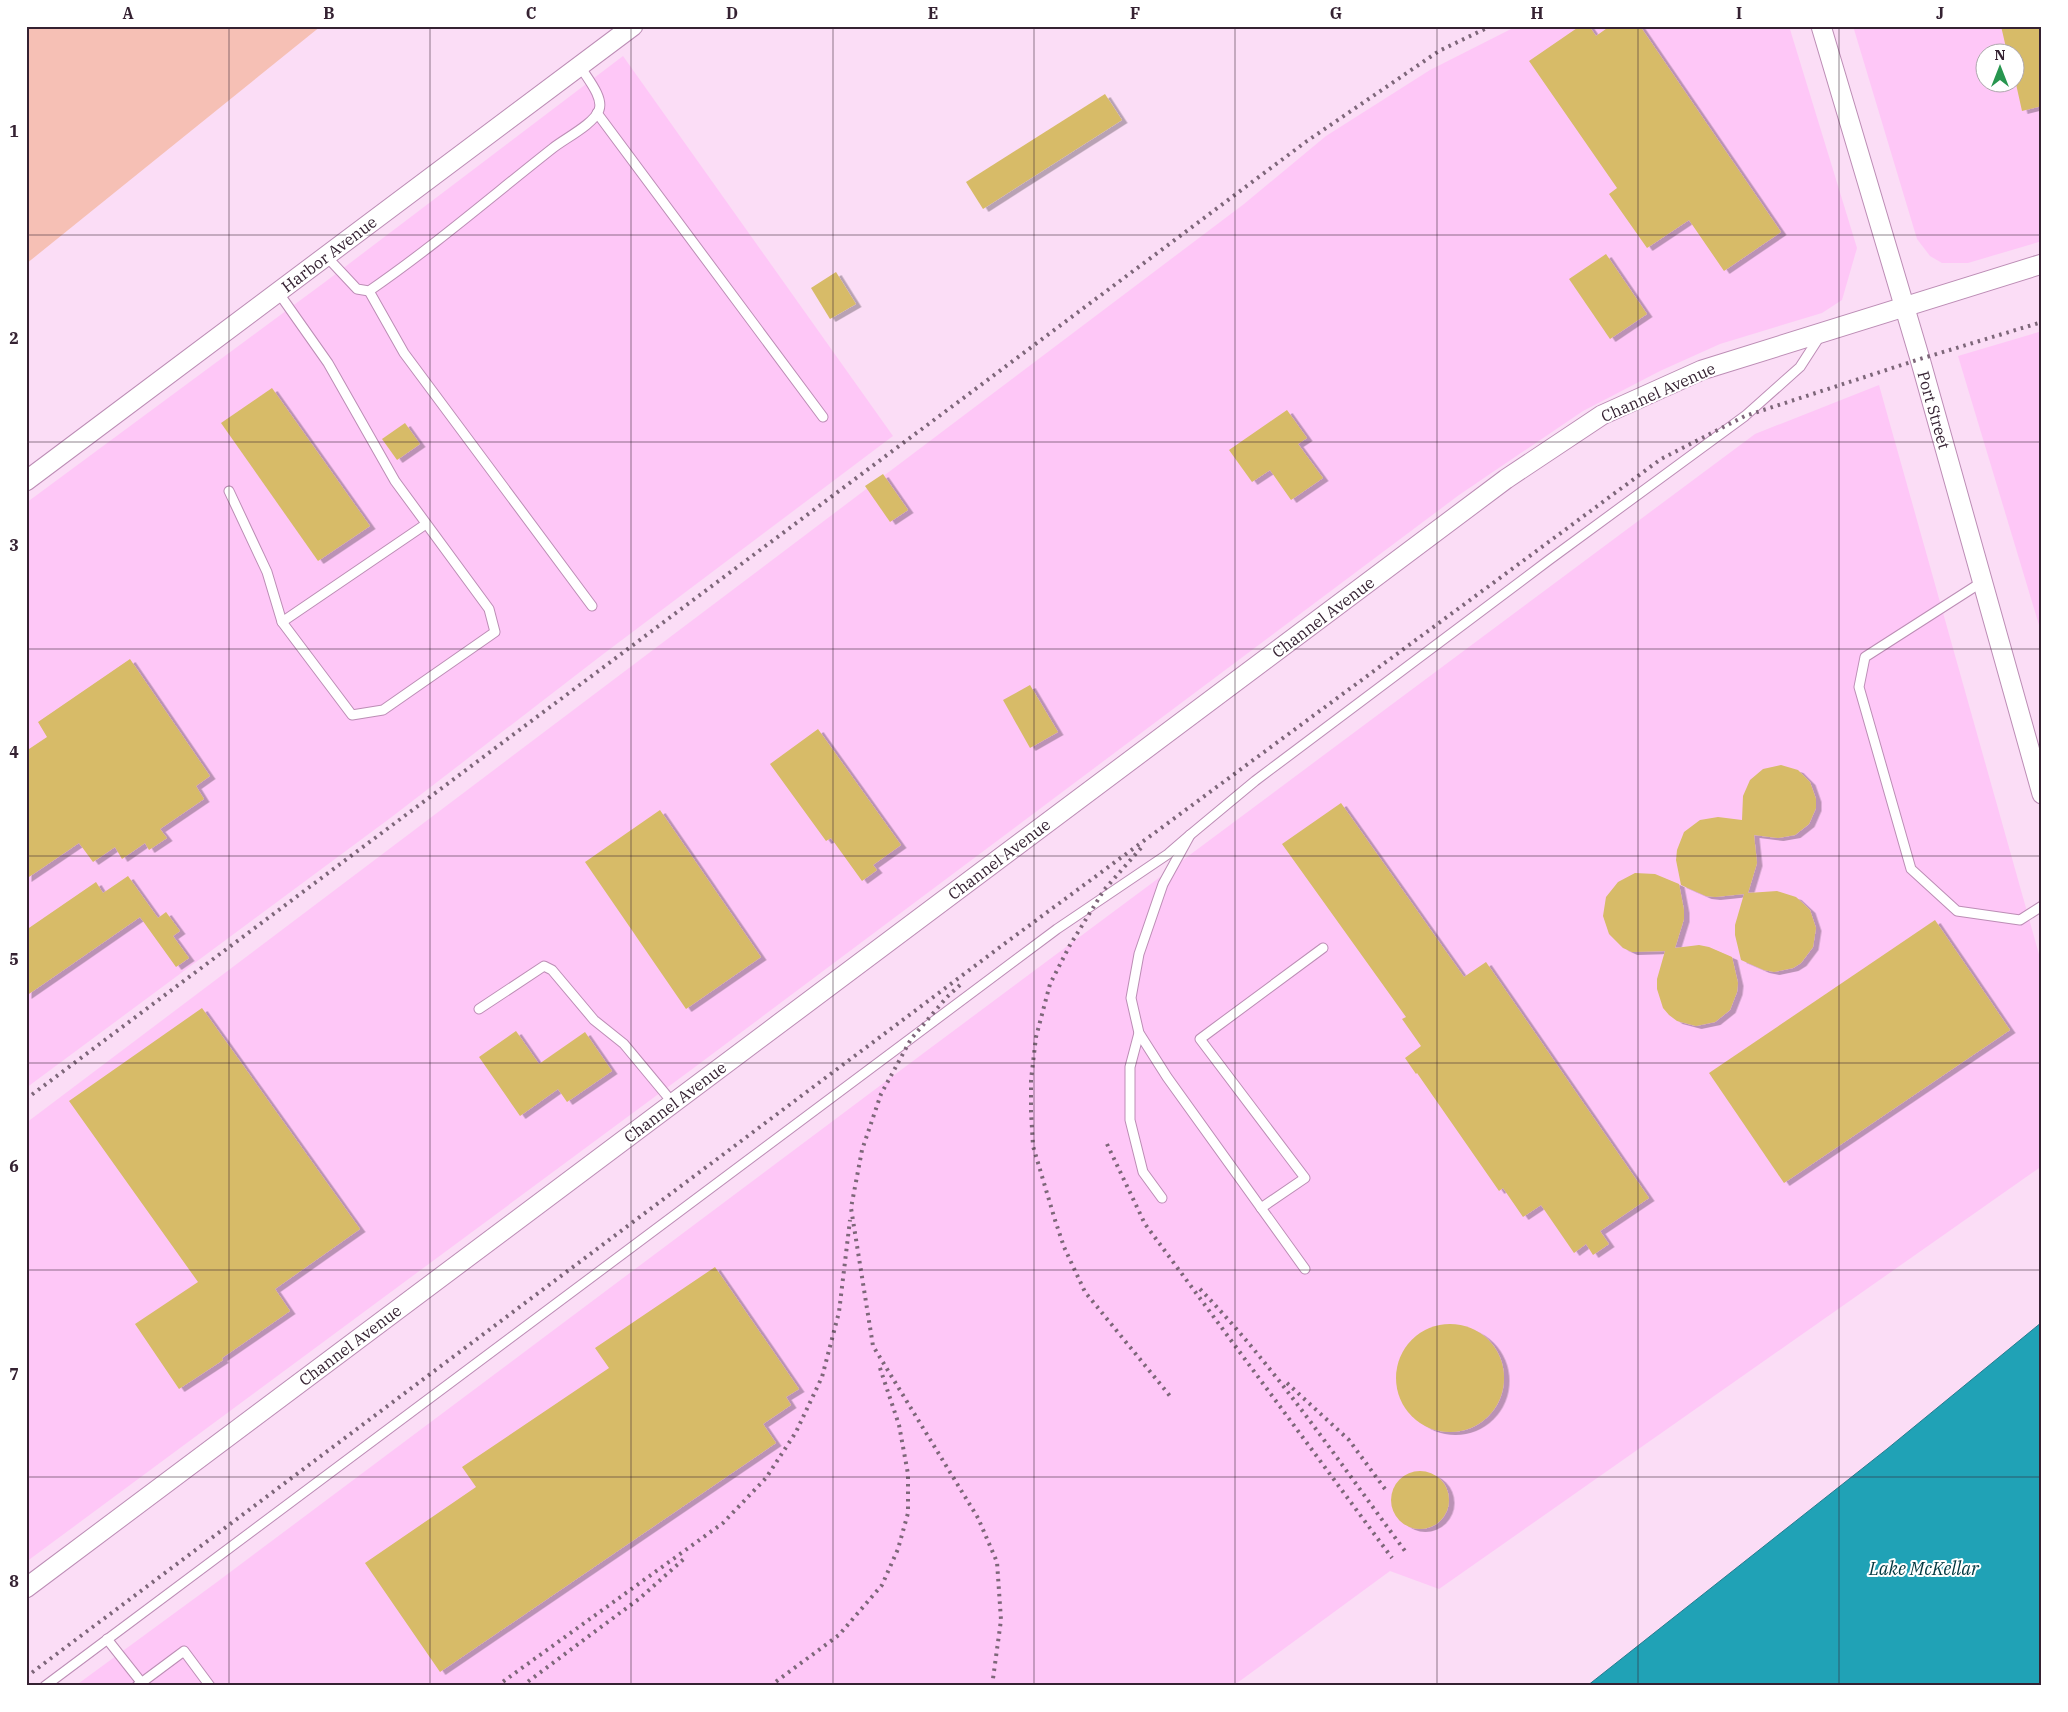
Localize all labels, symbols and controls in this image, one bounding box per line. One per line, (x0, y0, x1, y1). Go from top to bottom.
text: A (122, 3, 134, 23)
text: B (323, 3, 335, 23)
text: C (526, 3, 536, 23)
text: D (726, 3, 738, 23)
text: E (928, 3, 938, 23)
text: F (1130, 3, 1140, 23)
text: G (1330, 3, 1342, 23)
text: H (1531, 3, 1544, 23)
text: I (1736, 3, 1742, 23)
text: J (1936, 3, 1944, 23)
north arrow (1976, 42, 2026, 92)
text: N (1994, 46, 2006, 64)
text: 1 (9, 121, 19, 141)
street label: Harbor Avenue (277, 212, 381, 296)
text: 2 (9, 328, 19, 348)
street label: Channel Avenue (1598, 358, 1718, 426)
street label: Port Street (1913, 369, 1955, 452)
text: 3 (9, 535, 19, 555)
street label: Channel Avenue (1268, 572, 1378, 662)
text: 4 (9, 742, 19, 762)
street label: Channel Avenue (944, 814, 1054, 904)
text: 5 (9, 949, 19, 969)
street label: Channel Avenue (620, 1057, 730, 1147)
text: 6 (9, 1156, 19, 1176)
street label: Channel Avenue (295, 1300, 405, 1390)
text: 7 (9, 1364, 19, 1384)
water label: Lake McKellar (1868, 1557, 1980, 1580)
text: 8 (9, 1571, 19, 1591)

